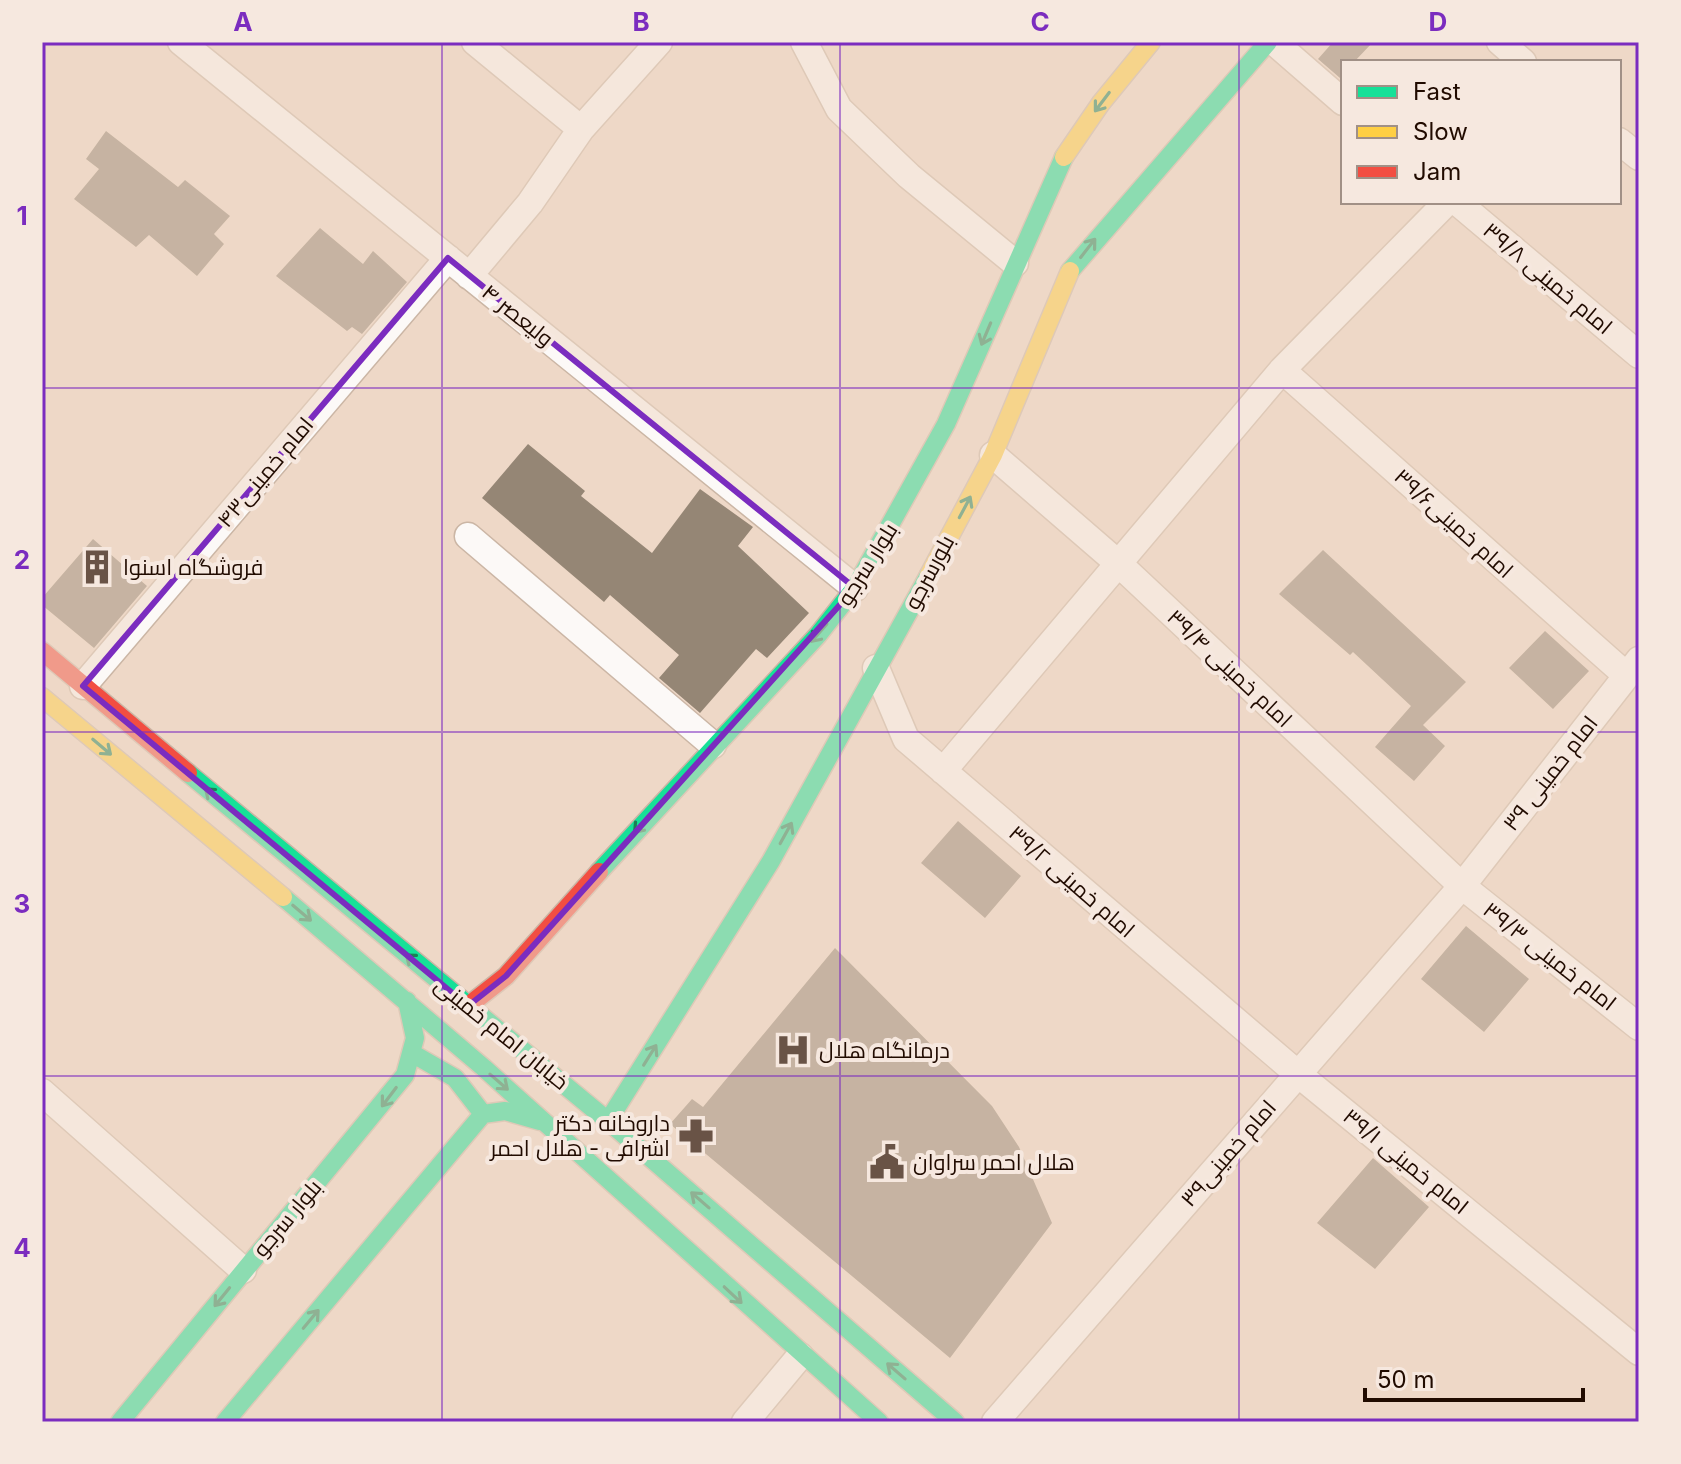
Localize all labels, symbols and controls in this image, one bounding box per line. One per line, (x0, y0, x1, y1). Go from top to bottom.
text: A (233, 6, 253, 37)
text: B (632, 6, 650, 37)
text: C (1030, 6, 1050, 37)
text: D (1429, 6, 1447, 37)
legend (1341, 60, 1621, 204)
text: Fast (1413, 77, 1461, 106)
one-way arrow (1094, 91, 1110, 113)
text: Slow (1413, 117, 1468, 146)
text: Jam (1413, 157, 1461, 186)
text: 1 (16, 200, 28, 231)
street label: امام خمینی ۳۹/۸ (1476, 217, 1618, 342)
one-way arrow (1079, 238, 1096, 259)
street label: ولیعصر ۴ (477, 278, 559, 352)
one-way arrow (977, 321, 992, 346)
street label: امام خمینی۴۳ (212, 412, 321, 534)
street label: امام خمینی۳۹/۶ (1387, 463, 1519, 585)
one-way arrow (957, 496, 973, 519)
street label: بلوار سرجو (831, 518, 903, 610)
street label: بلورسرجو (899, 530, 959, 614)
text: 2 (14, 544, 30, 575)
building icon: فروشگاه اسنوا (78, 548, 116, 586)
place label: فروشگاه اسنوا (123, 554, 263, 580)
street label: امام خمینی ۳۹/۴ (1160, 604, 1298, 735)
one-way arrow (810, 623, 828, 643)
street label: امام خمینی ۳۹ (1497, 710, 1605, 837)
one-way arrow (91, 738, 112, 756)
one-way arrow (205, 787, 225, 805)
one-way arrow (633, 814, 652, 834)
street label: امام خمینی ۳۹/۲ (1002, 819, 1140, 945)
one-way arrow (778, 822, 794, 845)
text: 3 (14, 888, 30, 919)
street label: امام خمینی ۳۹/۳ (1477, 896, 1622, 1018)
one-way arrow (291, 904, 311, 922)
one-way arrow (405, 953, 425, 971)
street label: خیابان امام خمینی (428, 971, 574, 1097)
hospital icon: درمانگاه هلال (774, 1031, 812, 1069)
place label: درمانگاه هلال (819, 1037, 950, 1063)
one-way arrow (641, 1044, 658, 1066)
one-way arrow (489, 1073, 509, 1091)
one-way arrow (380, 1086, 397, 1107)
street label: امام خمینی۳۹ (1175, 1095, 1283, 1213)
street label: امام خمینی ۳۹/۱ (1336, 1103, 1474, 1222)
place label: داروخانه دکتر اشرافی - هلال احمر (488, 1110, 670, 1162)
pharmacy icon: داروخانه دکتر اشرافی - هلال احمر (677, 1117, 715, 1155)
public building icon: هلال احمر سراوان (868, 1143, 906, 1181)
place label: هلال احمر سراوان (913, 1149, 1075, 1175)
street label: بلوار سرجو (247, 1174, 327, 1262)
one-way arrow (690, 1192, 711, 1210)
text: 4 (13, 1232, 31, 1263)
one-way arrow (723, 1285, 743, 1304)
one-way arrow (213, 1286, 231, 1307)
one-way arrow (302, 1309, 320, 1330)
scale bar (1365, 1352, 1583, 1402)
one-way arrow (887, 1362, 907, 1380)
text: 50 m (1377, 1365, 1435, 1394)

